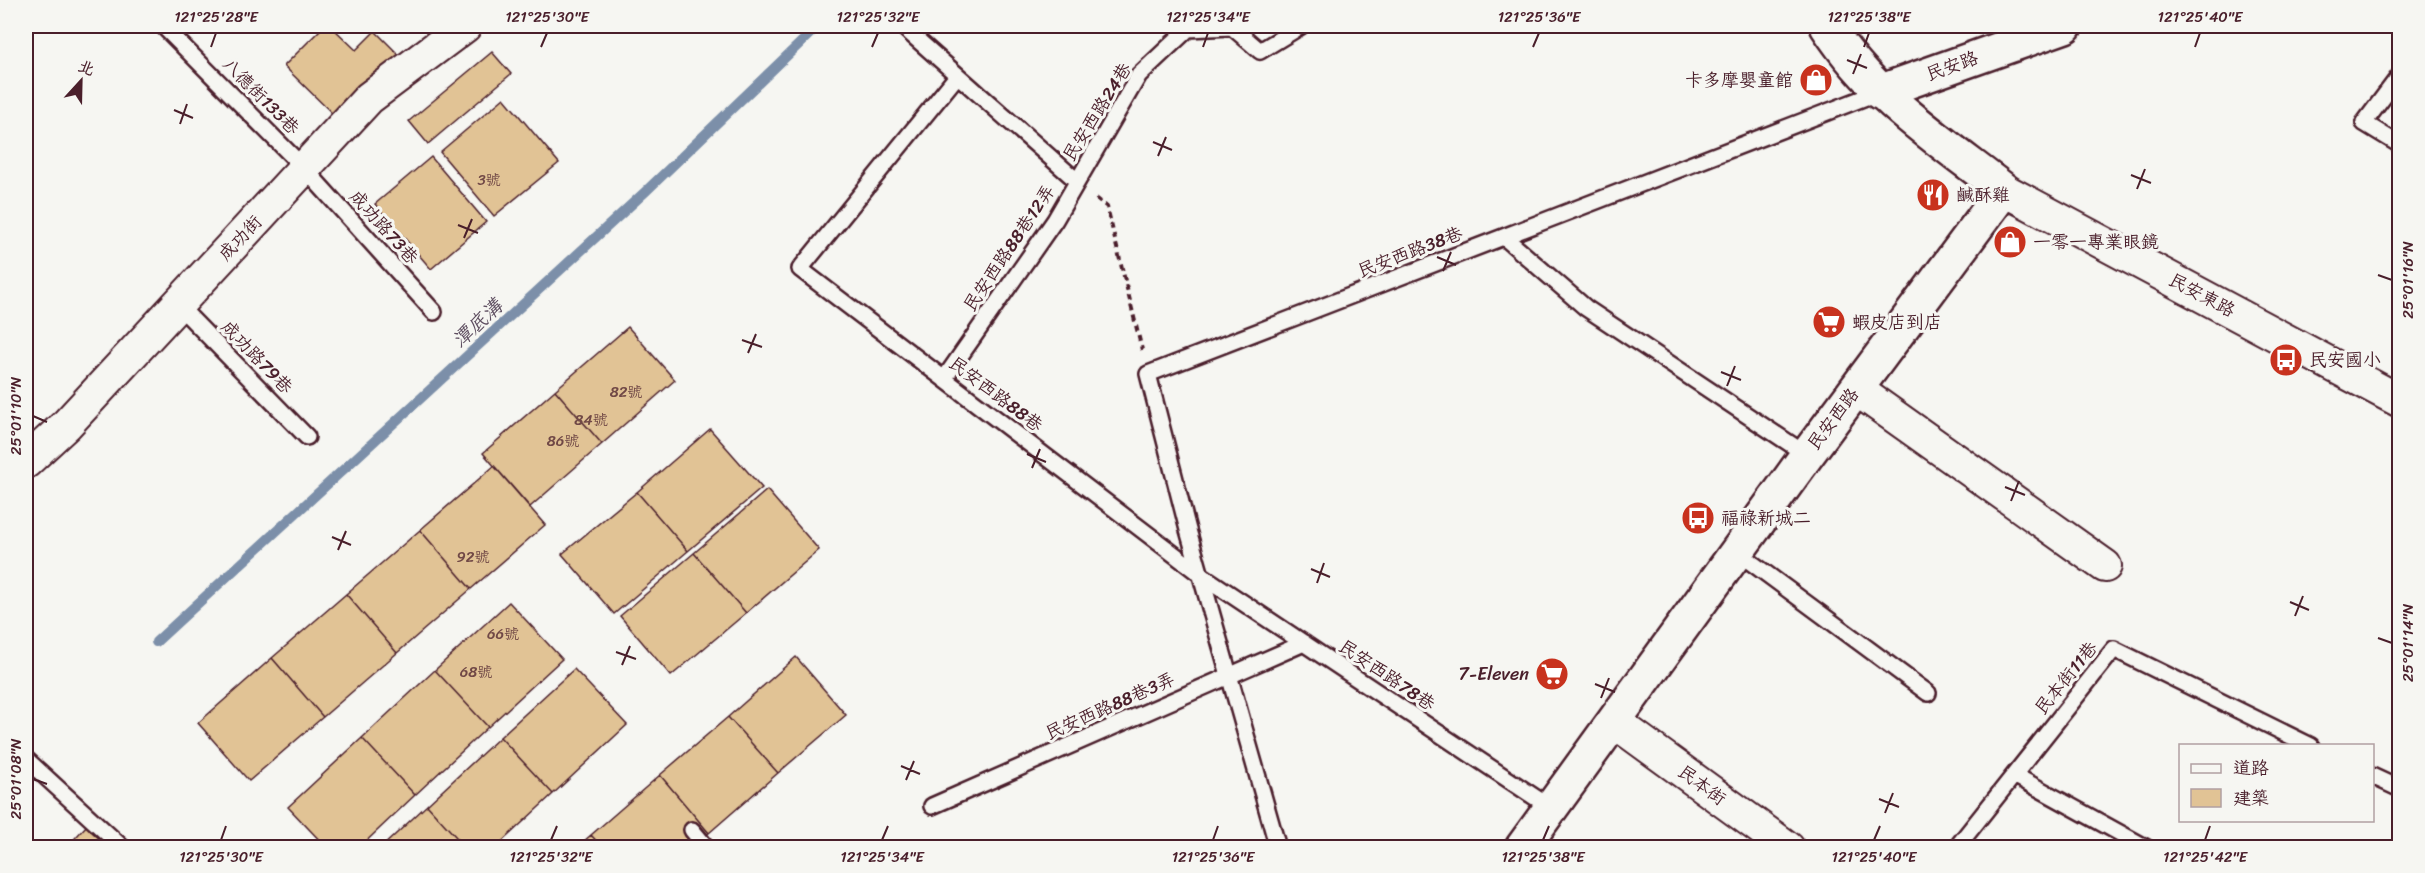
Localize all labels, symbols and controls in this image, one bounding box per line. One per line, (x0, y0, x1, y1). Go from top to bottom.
text: 121°25'28"E (174, 4, 259, 30)
text: 121°25'30"E (505, 4, 590, 30)
text: 121°25'32"E (837, 4, 921, 30)
text: 121°25'34"E (1166, 4, 1251, 30)
text: 121°25'36"E (1498, 4, 1582, 30)
text: 121°25'38"E (1827, 4, 1912, 30)
text: 121°25'40"E (2158, 4, 2244, 30)
street label: 民安路 (1921, 42, 1983, 90)
street label: 八德街133巷 (215, 50, 307, 142)
north arrow (51, 51, 111, 111)
text: 北 (74, 51, 99, 84)
street label: 民安西路24巷 (1054, 56, 1140, 168)
shop icon: 卡多摩嬰童館 (1798, 62, 1834, 98)
place label: 卡多摩嬰童館 (1685, 64, 1793, 96)
house number: 3號 (477, 167, 501, 193)
restaurant icon: 鹹酥雞 (1915, 177, 1951, 213)
street label: 民安西路88巷12弄 (954, 178, 1064, 318)
place label: 鹹酥雞 (1956, 179, 2010, 211)
street label: 成功路73巷 (341, 182, 427, 272)
street label: 成功街 (210, 207, 270, 269)
street label: 民安西路38巷 (1353, 217, 1467, 287)
shop icon: 一零一專業眼鏡 (1992, 224, 2028, 260)
place label: 一零一專業眼鏡 (2033, 226, 2159, 258)
text: 25°01'16"N (2395, 241, 2421, 319)
street label: 民安東路 (2163, 264, 2241, 326)
water label: 潭底溝 (443, 289, 513, 357)
supermarket icon: 蝦皮店到店 (1811, 304, 1847, 340)
place label: 蝦皮店到店 (1852, 306, 1942, 338)
street label: 成功路79巷 (213, 312, 301, 402)
bus stop icon: 民安國小 (2268, 342, 2304, 378)
place label: 民安國小 (2309, 344, 2381, 376)
street label: 民安西路88巷 (942, 348, 1050, 440)
text: 25°01'10"N (3, 376, 29, 455)
house number: 82號 (610, 379, 642, 405)
street label: 民安西路 (1799, 381, 1867, 457)
house number: 84號 (574, 407, 608, 433)
house number: 86號 (547, 428, 579, 454)
bus stop icon: 福祿新城二 (1680, 500, 1716, 536)
place label: 福祿新城二 (1721, 502, 1811, 534)
house number: 92號 (457, 544, 489, 570)
text: 25°01'14"N (2395, 603, 2421, 682)
house number: 66號 (487, 621, 519, 647)
street label: 民安西路78巷 (1332, 631, 1442, 719)
street label: 民本街11巷 (2026, 634, 2106, 722)
supermarket icon: 7-Eleven (1534, 656, 1570, 692)
place label: 7-Eleven (1459, 658, 1529, 690)
house number: 68號 (460, 659, 492, 685)
street label: 民安西路88巷3弄 (1040, 663, 1180, 749)
text: 25°01'08"N (3, 738, 29, 819)
legend (2179, 744, 2374, 822)
text: 道路 (2233, 752, 2269, 784)
street label: 民本街 (1671, 756, 1733, 814)
text: 建築 (2233, 782, 2269, 814)
text: 121°25'30"E (179, 844, 264, 870)
text: 121°25'32"E (510, 844, 594, 870)
text: 121°25'34"E (840, 844, 925, 870)
text: 121°25'36"E (1172, 844, 1256, 870)
text: 121°25'38"E (1501, 844, 1586, 870)
text: 121°25'40"E (1832, 844, 1918, 870)
text: 121°25'42"E (2163, 844, 2249, 870)

